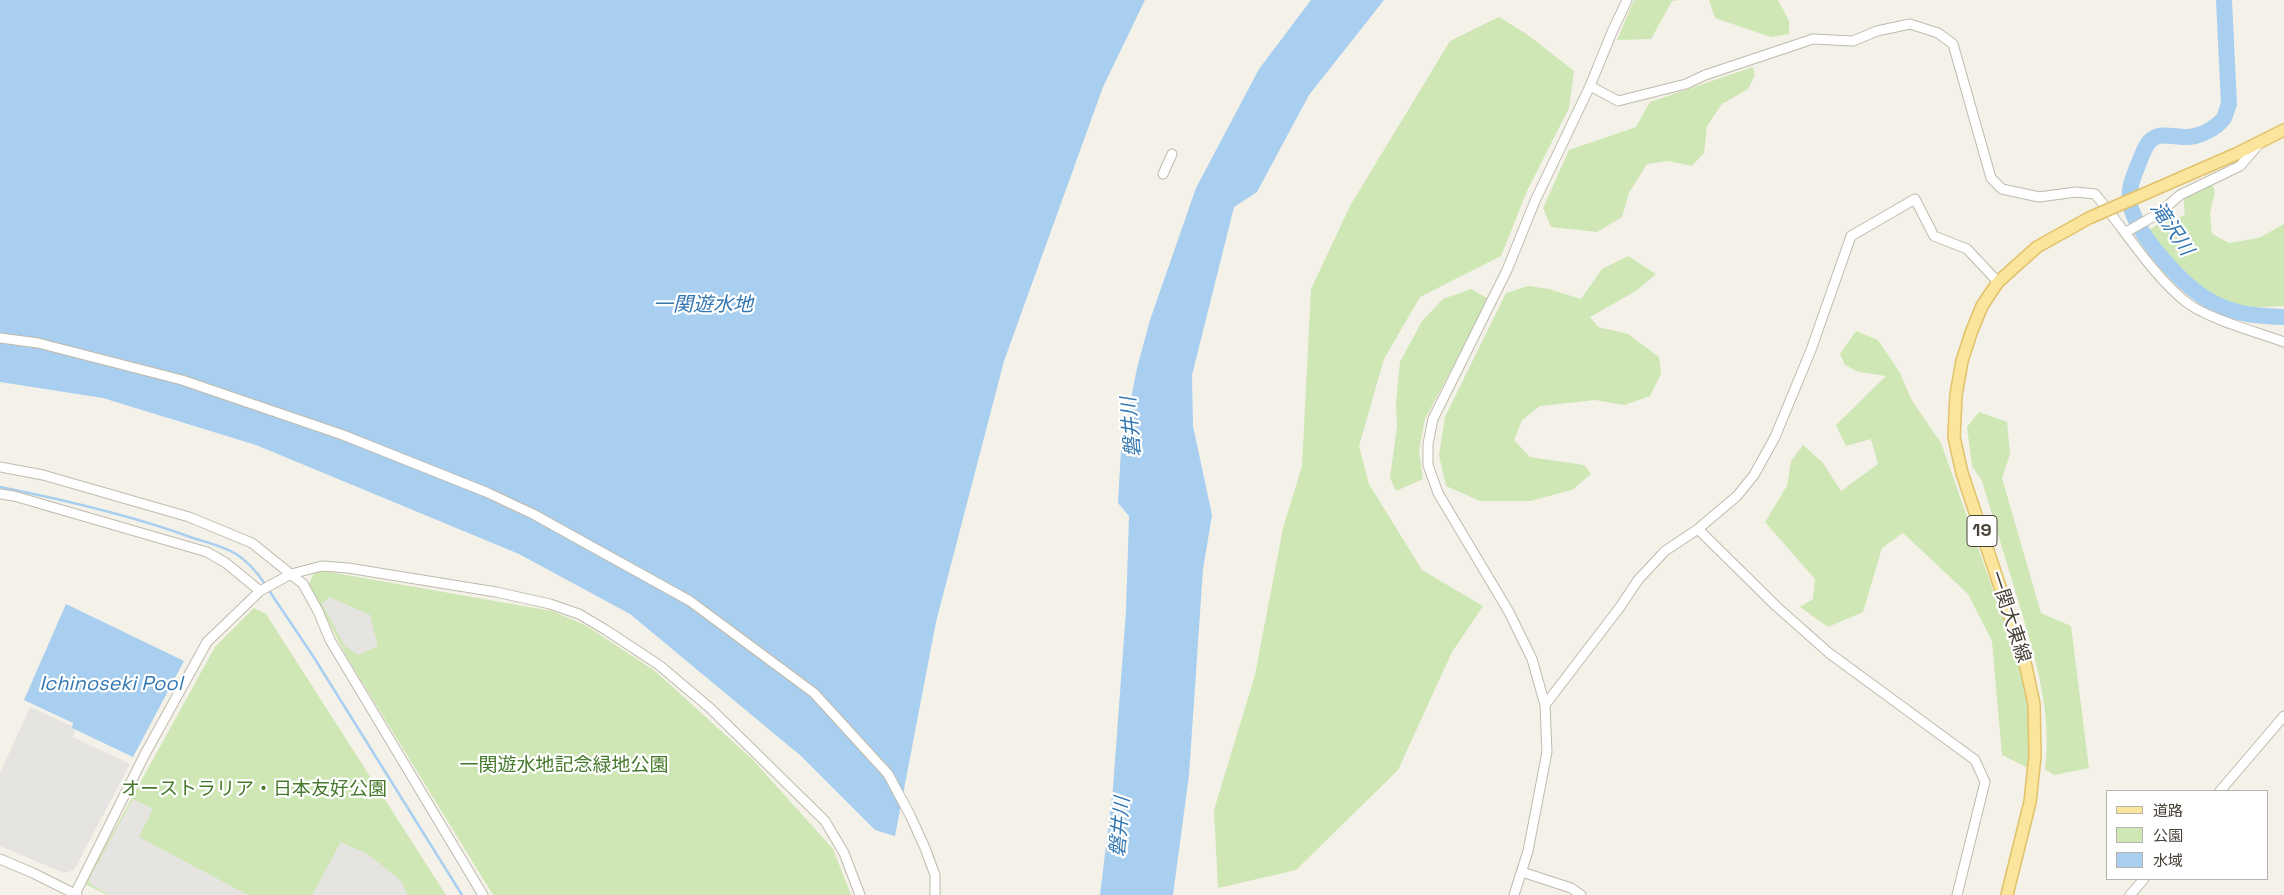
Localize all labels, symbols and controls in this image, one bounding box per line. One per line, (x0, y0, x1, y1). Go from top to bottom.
water label: 滝沢川 (2144, 197, 2198, 261)
water label: 一関遊水地 (653, 294, 753, 318)
water label: 磐井川 (1117, 396, 1147, 458)
road number: 19 (1967, 516, 1997, 546)
street label: 一関大東線 (1983, 568, 2035, 666)
water label: Ichinoseki Pool (39, 673, 183, 697)
park label: 一関遊水地記念緑地公園 (460, 755, 668, 777)
park label: オーストラリア・日本友好公園 (121, 779, 387, 801)
legend (2106, 790, 2269, 880)
water label: 磐井川 (1106, 796, 1136, 858)
text: 道路 (2153, 801, 2183, 820)
text: 公園 (2153, 826, 2183, 845)
text: 水域 (2153, 851, 2183, 870)

